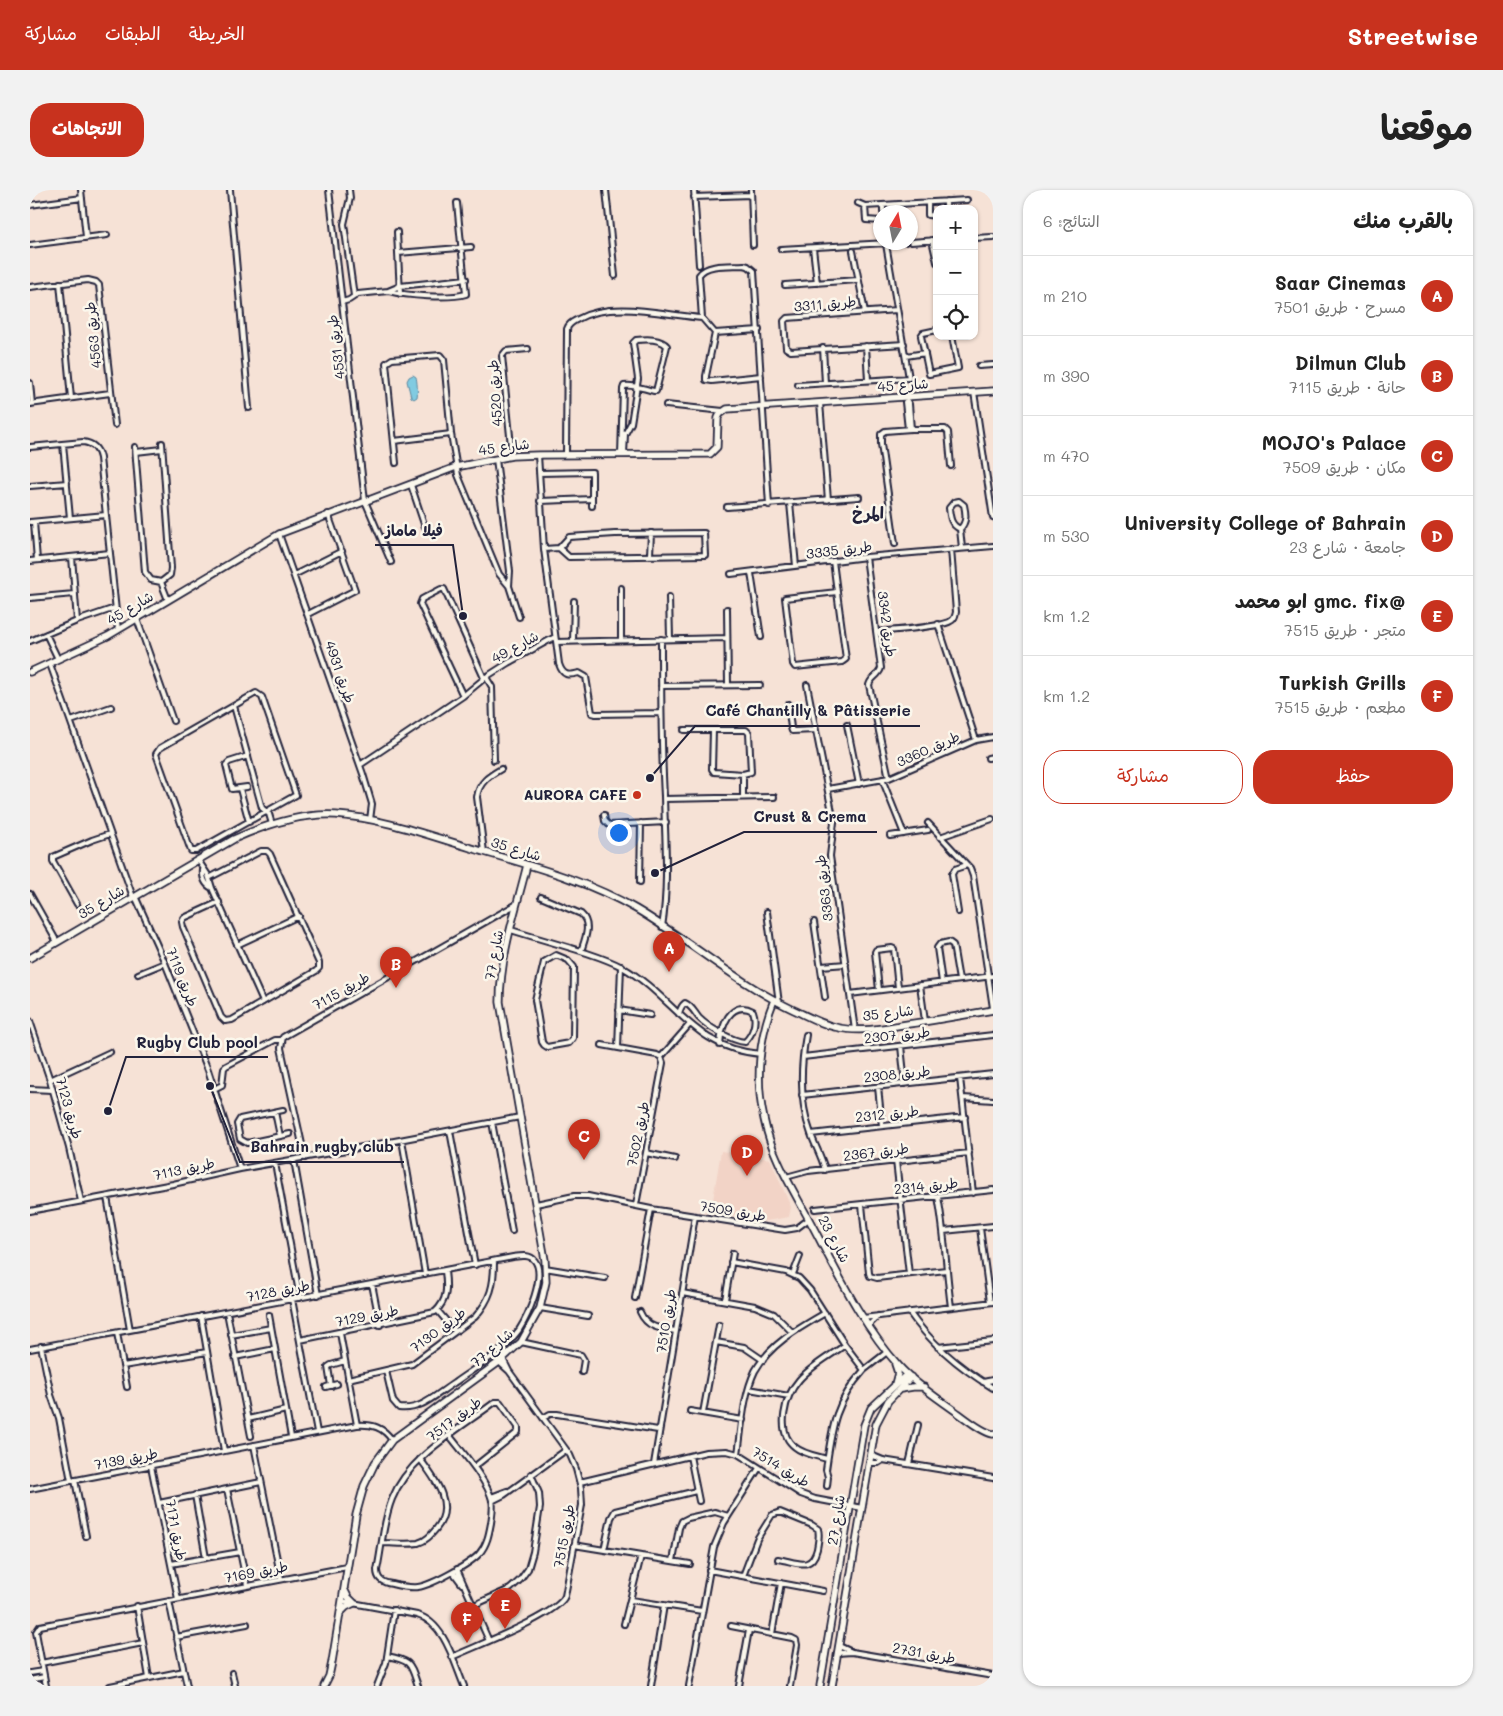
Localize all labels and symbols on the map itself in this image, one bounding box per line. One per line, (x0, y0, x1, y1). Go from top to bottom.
north arrow (873, 205, 918, 250)
street label: طريق 3311 (793, 291, 857, 316)
street label: طريق 4563 (80, 301, 105, 369)
street label: طريق 4531 (322, 314, 349, 380)
street label: طريق 4520 (483, 359, 506, 427)
street label: شارع 45 (877, 373, 929, 397)
street label: شارع 45 (477, 434, 531, 460)
district label: المرخ (852, 502, 884, 524)
callout: فيلا ماماز (375, 515, 453, 545)
text: فيلا ماماز (383, 520, 443, 540)
street label: طريق 3335 (805, 536, 873, 563)
street label: شارع 45 (103, 586, 157, 630)
street label: طريق 3342 (873, 590, 902, 658)
street label: شارع 49 (488, 626, 542, 668)
street label: طريق 4931 (321, 638, 360, 706)
callout: Café Chantilly & Pâtisserie (695, 696, 920, 726)
text: Café Chantilly & Pâtisserie (705, 700, 911, 720)
street label: طريق 3360 (893, 726, 962, 771)
place label: AURORA CAFE (524, 785, 627, 804)
marker: AURORA CAFE (631, 789, 643, 801)
callout: Crust & Crema (744, 802, 877, 832)
text: Crust & Crema (754, 806, 866, 826)
your location (606, 820, 632, 846)
street label: شارع 35 (489, 832, 543, 866)
street label: طريق 3363 (810, 854, 837, 922)
street label: شارع 35 (74, 880, 128, 924)
street label: شارع 77 (480, 928, 508, 982)
pin: A (653, 931, 685, 972)
street label: طريق 7119 (162, 944, 203, 1009)
pin: B (380, 947, 412, 988)
street label: طريق 7115 (309, 967, 373, 1014)
street label: شارع 35 (861, 1000, 915, 1026)
street label: طريق 2307 (863, 1022, 931, 1047)
callout: Rugby Club pool (126, 1027, 268, 1057)
text: Rugby Club pool (136, 1032, 258, 1052)
street label: طريق 2308 (863, 1061, 931, 1086)
street label: طريق 7123 (52, 1075, 87, 1141)
street label: طريق 7502 (622, 1100, 653, 1168)
street label: طريق 2312 (854, 1101, 920, 1126)
pin: C (568, 1119, 600, 1160)
callout: Bahrain rugby club (240, 1132, 404, 1162)
pin: D (731, 1135, 763, 1176)
text: Bahrain rugby club (250, 1136, 394, 1156)
street label: طريق 2367 (842, 1138, 910, 1165)
street label: طريق 7113 (151, 1153, 216, 1184)
street label: طريق 2314 (893, 1173, 959, 1198)
street label: طريق 7509 (699, 1196, 768, 1225)
street label: شارع 23 (813, 1212, 855, 1266)
street label: طريق 7128 (245, 1275, 311, 1306)
street label: طريق 7510 (651, 1287, 680, 1354)
street label: طريق 7129 (334, 1300, 400, 1331)
street label: طريق 7130 (406, 1303, 469, 1357)
street label: شارع 77 (466, 1324, 518, 1372)
street label: طريق 7517 (422, 1392, 485, 1445)
street label: طريق 7514 (749, 1442, 814, 1491)
street label: طريق 7139 (92, 1443, 159, 1474)
street label: شارع 27 (822, 1494, 850, 1546)
street label: طريق 7171 (161, 1498, 192, 1562)
street label: طريق 7515 (549, 1503, 578, 1569)
street label: طريق 7169 (222, 1556, 289, 1587)
pin: E (489, 1588, 521, 1629)
pin: F (451, 1602, 483, 1643)
street label: طريق 2731 (891, 1638, 957, 1667)

